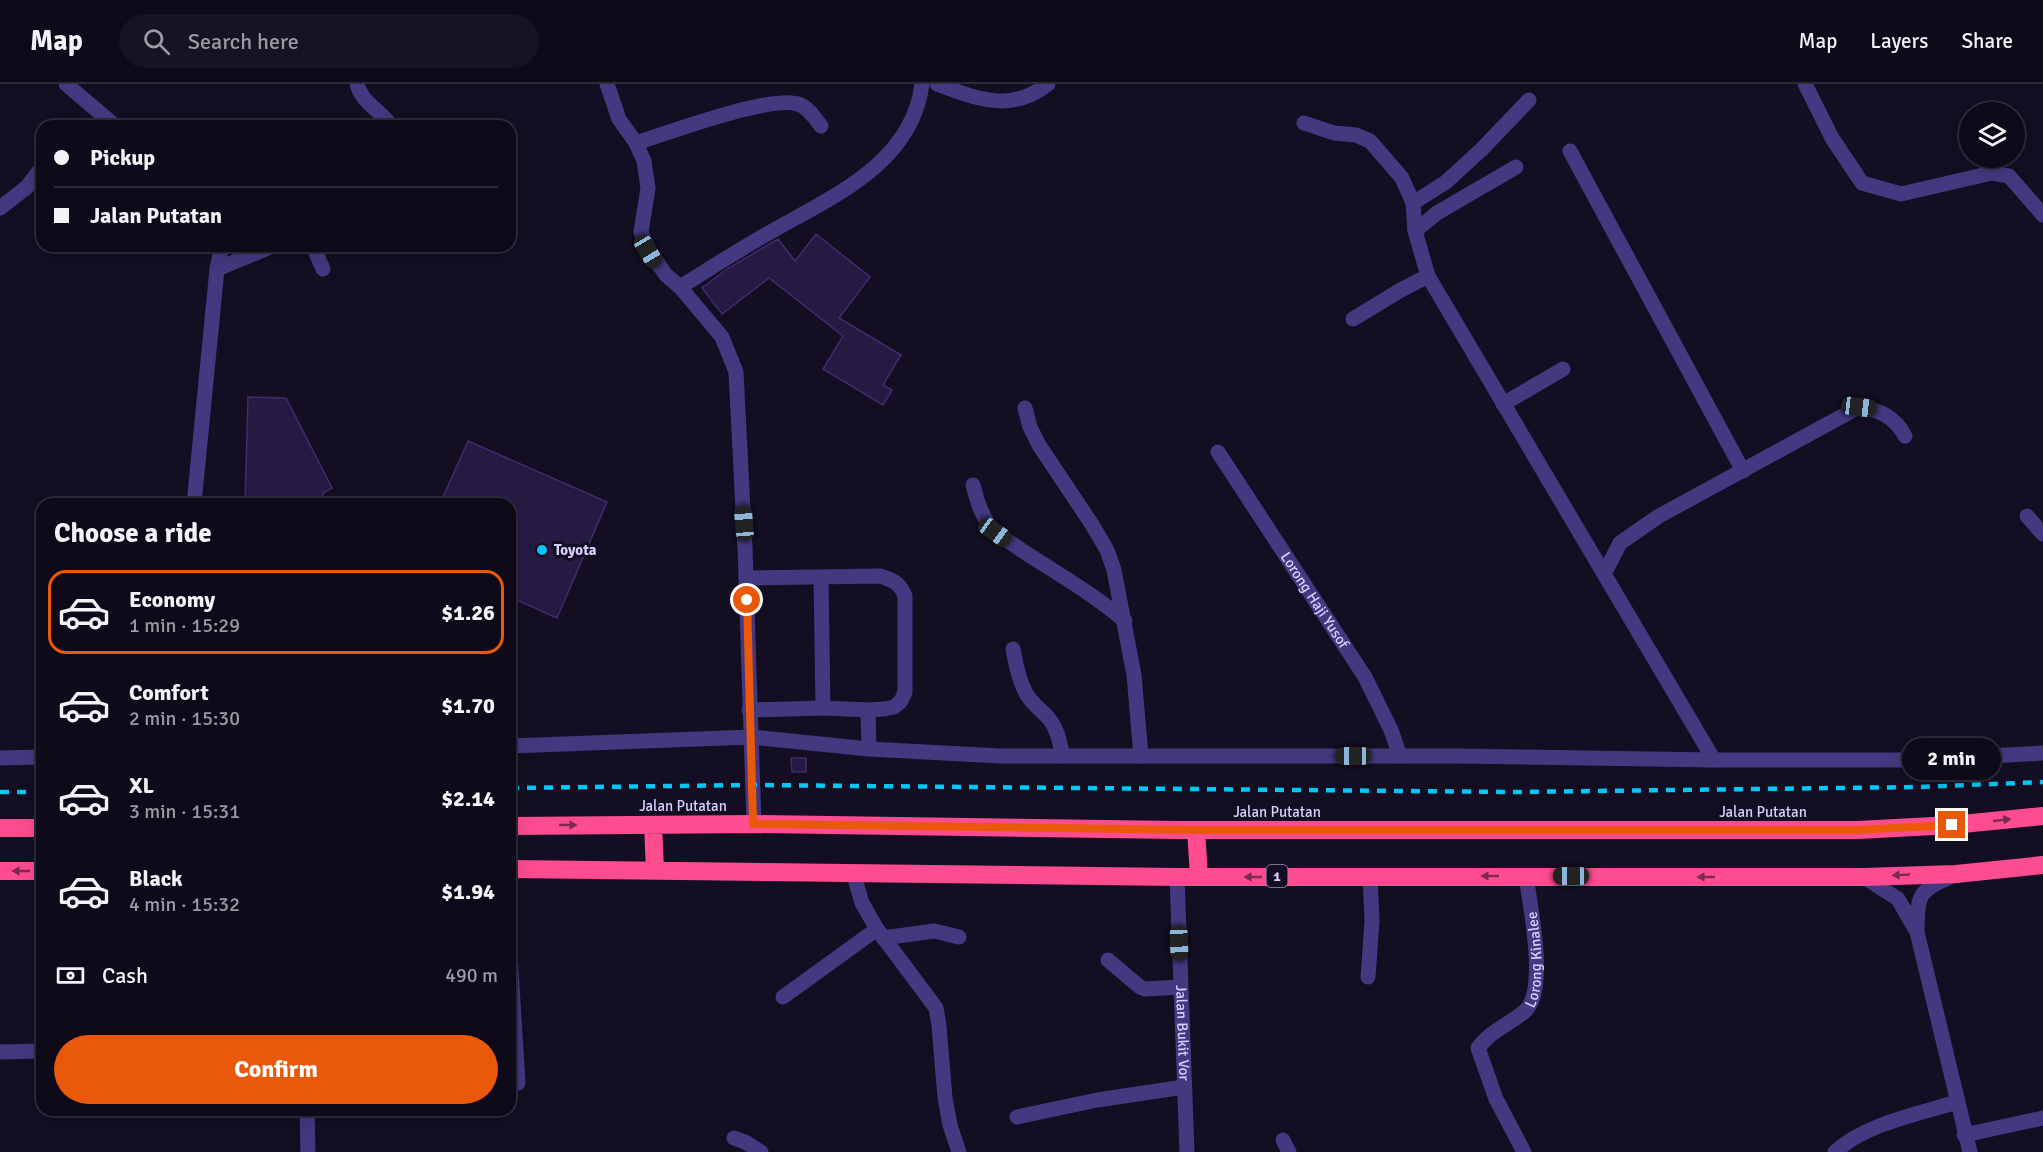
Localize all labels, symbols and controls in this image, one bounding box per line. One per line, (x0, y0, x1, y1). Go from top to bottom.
search box (119, 14, 539, 68)
text: Map (30, 24, 83, 58)
icon: search (140, 25, 173, 58)
text: Search here (188, 28, 299, 55)
text: Map (1799, 28, 1837, 54)
text: Layers (1870, 28, 1928, 54)
text: Share (1961, 28, 2013, 54)
map controls (1959, 102, 2025, 168)
button: layers (1959, 102, 2025, 168)
text: Pickup (90, 144, 155, 171)
text: Jalan Putatan (90, 202, 222, 229)
car (631, 231, 665, 271)
car (1840, 396, 1878, 418)
car (733, 504, 755, 542)
car (975, 514, 1015, 550)
text: Choose a ride (54, 517, 212, 550)
place label: Toyota (554, 541, 597, 559)
marker: Toyota (535, 543, 549, 557)
street label: Lorong Haji Yusof (1277, 549, 1353, 653)
icon: car (57, 585, 111, 639)
text: Economy (129, 586, 215, 613)
route start (733, 586, 760, 613)
text: $1.26 (441, 599, 495, 626)
text: 1 min · 15:29 (129, 613, 240, 638)
icon: car (57, 678, 111, 732)
text: Comfort (129, 679, 209, 706)
text: $1.70 (441, 692, 495, 719)
text: 2 min · 15:30 (129, 706, 240, 731)
callout: 2 min (1902, 738, 2002, 780)
text: 2 min (1927, 746, 1976, 771)
car (1335, 747, 1371, 765)
icon: car (57, 771, 111, 825)
text: XL (129, 772, 154, 799)
text: $2.14 (441, 785, 495, 812)
street label: Jalan Putatan (639, 797, 727, 815)
text: 3 min · 15:31 (129, 799, 240, 824)
street label: Jalan Putatan (1233, 803, 1321, 821)
street label: Jalan Putatan (1719, 803, 1807, 821)
route end (1938, 811, 1965, 838)
one-way arrow (1993, 815, 2012, 825)
one-way arrow (559, 820, 578, 830)
icon: car (57, 864, 111, 918)
text: Black (129, 865, 183, 892)
road number: 1 (1266, 865, 1288, 887)
one-way arrow (11, 866, 30, 876)
car (1553, 867, 1589, 885)
one-way arrow (1481, 871, 1500, 881)
one-way arrow (1891, 871, 1910, 880)
one-way arrow (1244, 872, 1263, 881)
one-way arrow (1697, 872, 1716, 882)
text: $1.94 (441, 878, 495, 905)
text: 4 min · 15:32 (129, 892, 240, 917)
street label: Lorong Kinalee (1521, 911, 1545, 1011)
car (1169, 925, 1189, 961)
icon: cash (54, 959, 87, 992)
text: Cash (102, 962, 148, 989)
text: 490 m (445, 963, 498, 988)
street label: Jalan Bukit Vor (1172, 985, 1193, 1082)
button: Confirm (54, 1035, 498, 1104)

